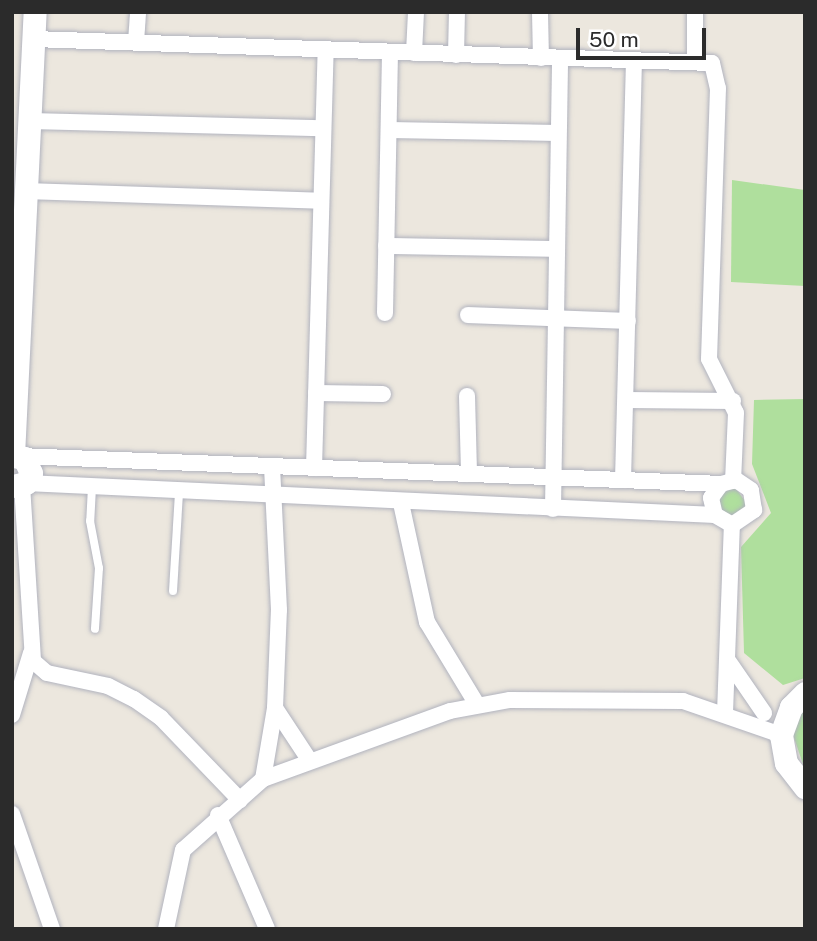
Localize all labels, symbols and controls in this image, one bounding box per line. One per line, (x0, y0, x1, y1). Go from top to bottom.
scale bar (579, 14, 708, 58)
text: 50 m (589, 27, 639, 52)

